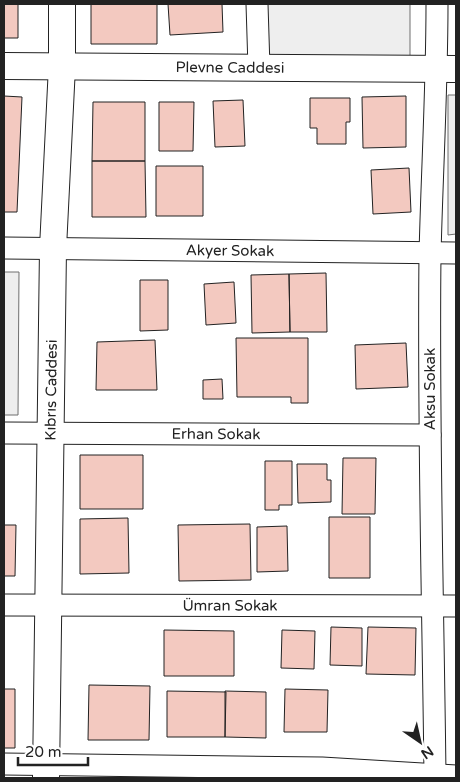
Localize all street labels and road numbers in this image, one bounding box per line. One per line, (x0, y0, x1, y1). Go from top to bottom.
street label: Plevne Caddesi (175, 58, 285, 77)
street label: Akyer Sokak (186, 241, 274, 260)
street label: Kıbrıs Caddesi (41, 339, 61, 441)
street label: Aksu Sokak (421, 348, 439, 430)
street label: Erhan Sokak (172, 425, 260, 443)
street label: Ümran Sokak (182, 596, 278, 615)

